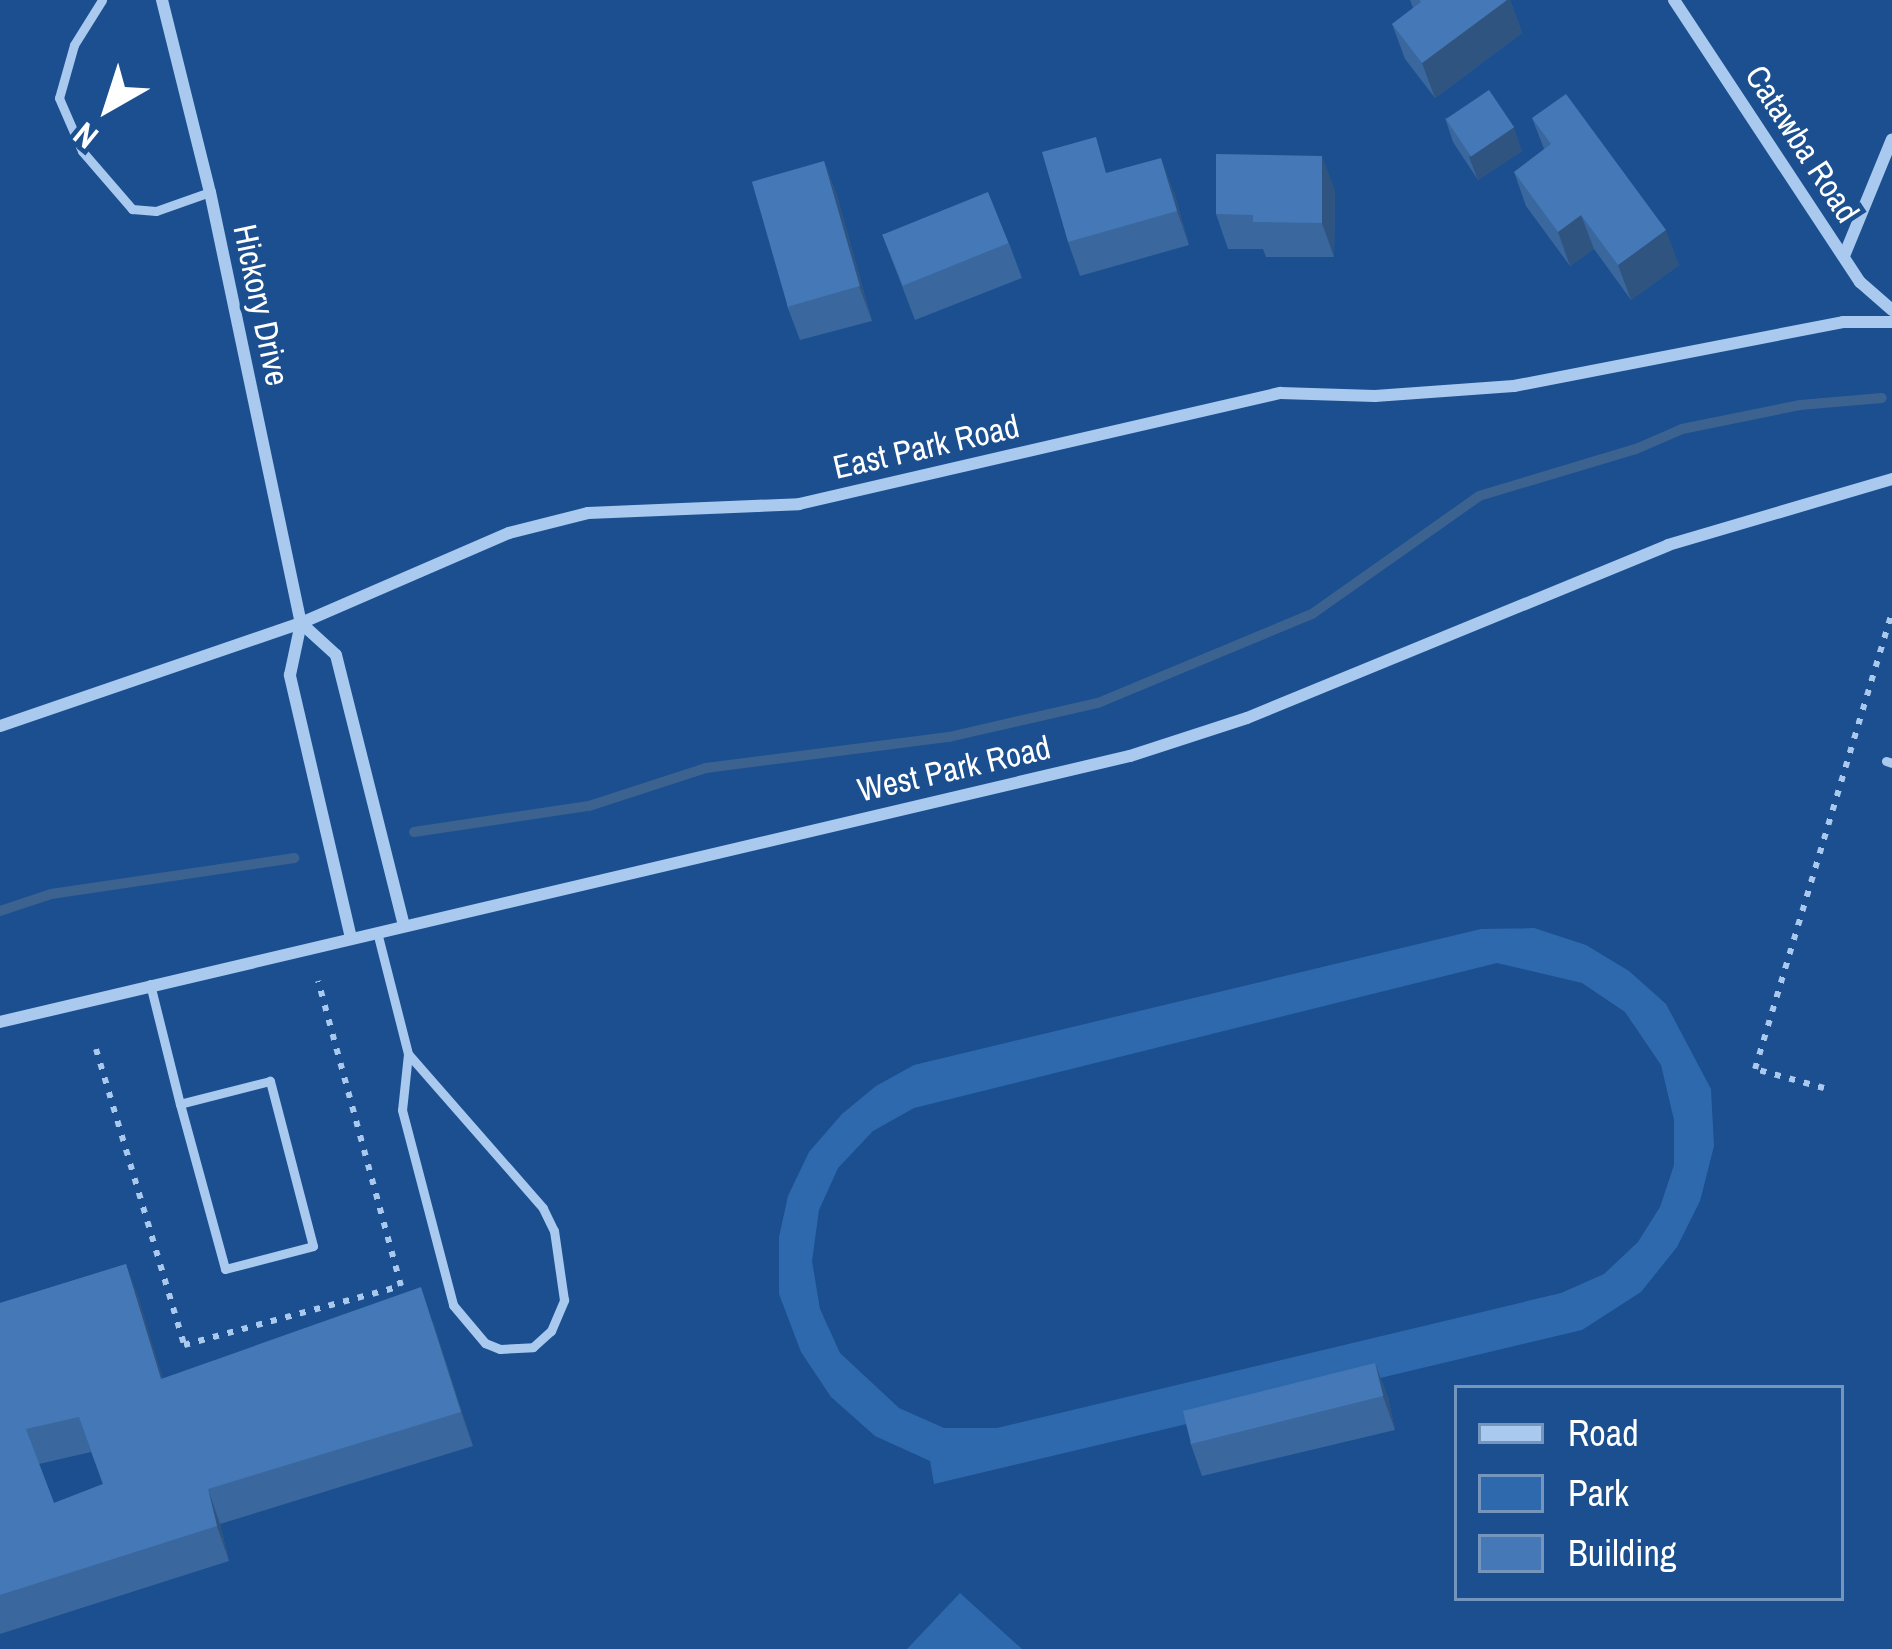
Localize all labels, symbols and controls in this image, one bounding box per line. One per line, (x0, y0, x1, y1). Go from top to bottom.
north arrow (48, 48, 168, 168)
street label: Catawba Road (1737, 58, 1867, 230)
text: N (64, 113, 107, 159)
street label: Hickory Drive (225, 221, 297, 389)
street label: East Park Road (829, 406, 1023, 488)
street label: West Park Road (854, 728, 1054, 810)
legend (1454, 1385, 1844, 1601)
text: Road (1568, 1409, 1639, 1457)
text: Park (1568, 1469, 1629, 1517)
text: Building (1568, 1529, 1676, 1577)

